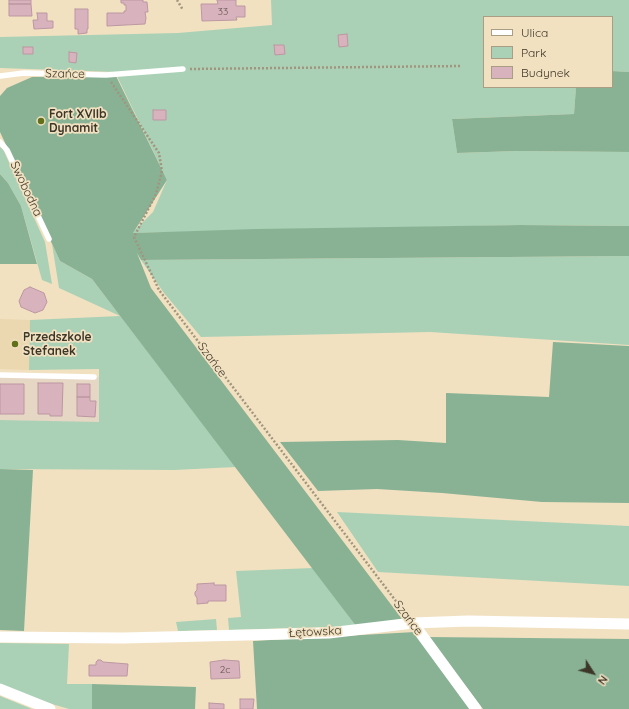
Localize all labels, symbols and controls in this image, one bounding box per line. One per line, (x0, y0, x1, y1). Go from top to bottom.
house number: 33 (218, 6, 228, 18)
legend (483, 16, 613, 88)
text: Ulica (521, 25, 548, 40)
text: Park (521, 45, 546, 60)
text: Budynek (521, 65, 570, 80)
street label: Szańce (45, 66, 85, 82)
place label: Fort XVIIb Dynamit (49, 107, 107, 135)
marker: Fort XVIIb Dynamit (36, 116, 46, 126)
street label: Swobodna (7, 159, 45, 219)
place label: Przedszkole Stefanek (23, 330, 92, 358)
marker: Przedszkole Stefanek (10, 339, 20, 349)
street label: Szańce (194, 340, 230, 380)
street label: Szańce (390, 598, 426, 638)
street label: Łętowska (288, 623, 342, 641)
north arrow (573, 653, 613, 693)
house number: 2c (220, 664, 230, 676)
text: N (595, 673, 611, 687)

